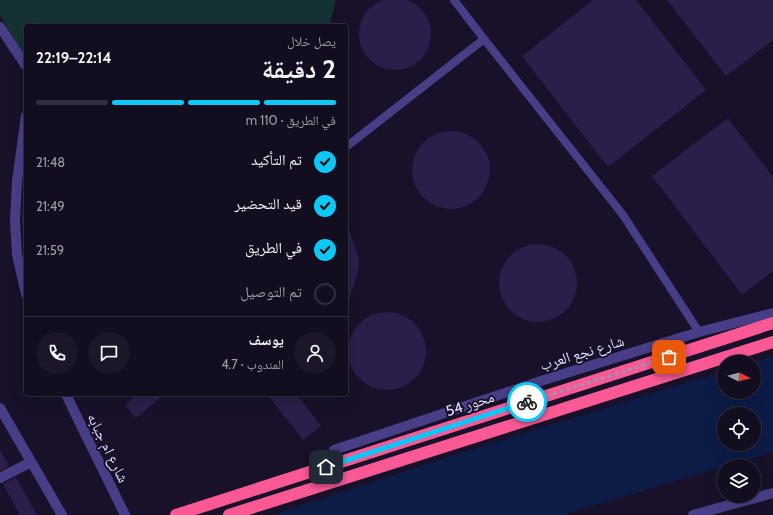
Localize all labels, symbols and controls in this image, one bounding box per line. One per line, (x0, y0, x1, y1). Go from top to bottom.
text: يصل خلال (287, 33, 336, 49)
text: 22:14–22:19 (36, 49, 112, 67)
text: 2 دقيقة (262, 53, 336, 85)
text: في الطريق · 110 m (246, 112, 336, 128)
text: تم التأكيد (251, 151, 302, 169)
icon: check (314, 151, 336, 173)
text: 21:48 (36, 154, 65, 170)
text: قيد التحضير (235, 195, 302, 213)
icon: check (314, 195, 336, 217)
text: 21:49 (36, 198, 65, 214)
text: في الطريق (245, 239, 302, 257)
icon: check (314, 239, 336, 261)
text: 21:59 (36, 242, 64, 258)
text: تم التوصيل (240, 283, 302, 301)
text: يوسف (249, 331, 284, 349)
button: phone (36, 332, 78, 374)
button: chat (88, 332, 130, 374)
button: person (294, 332, 336, 374)
street label: شارع نجع العرب (538, 332, 627, 375)
pin (652, 340, 686, 374)
icon: bag (658, 346, 680, 368)
north arrow (717, 355, 761, 399)
map controls (717, 355, 761, 503)
text: المندوب · 4.7 (221, 356, 284, 372)
courier (507, 382, 547, 422)
street label: محور 54 (444, 388, 497, 420)
icon: bike (516, 391, 538, 413)
button: locate (717, 407, 761, 451)
street label: شارع ام جبابه (83, 410, 133, 486)
pin (309, 450, 343, 484)
icon: home (315, 456, 337, 478)
button: layers (717, 459, 761, 503)

